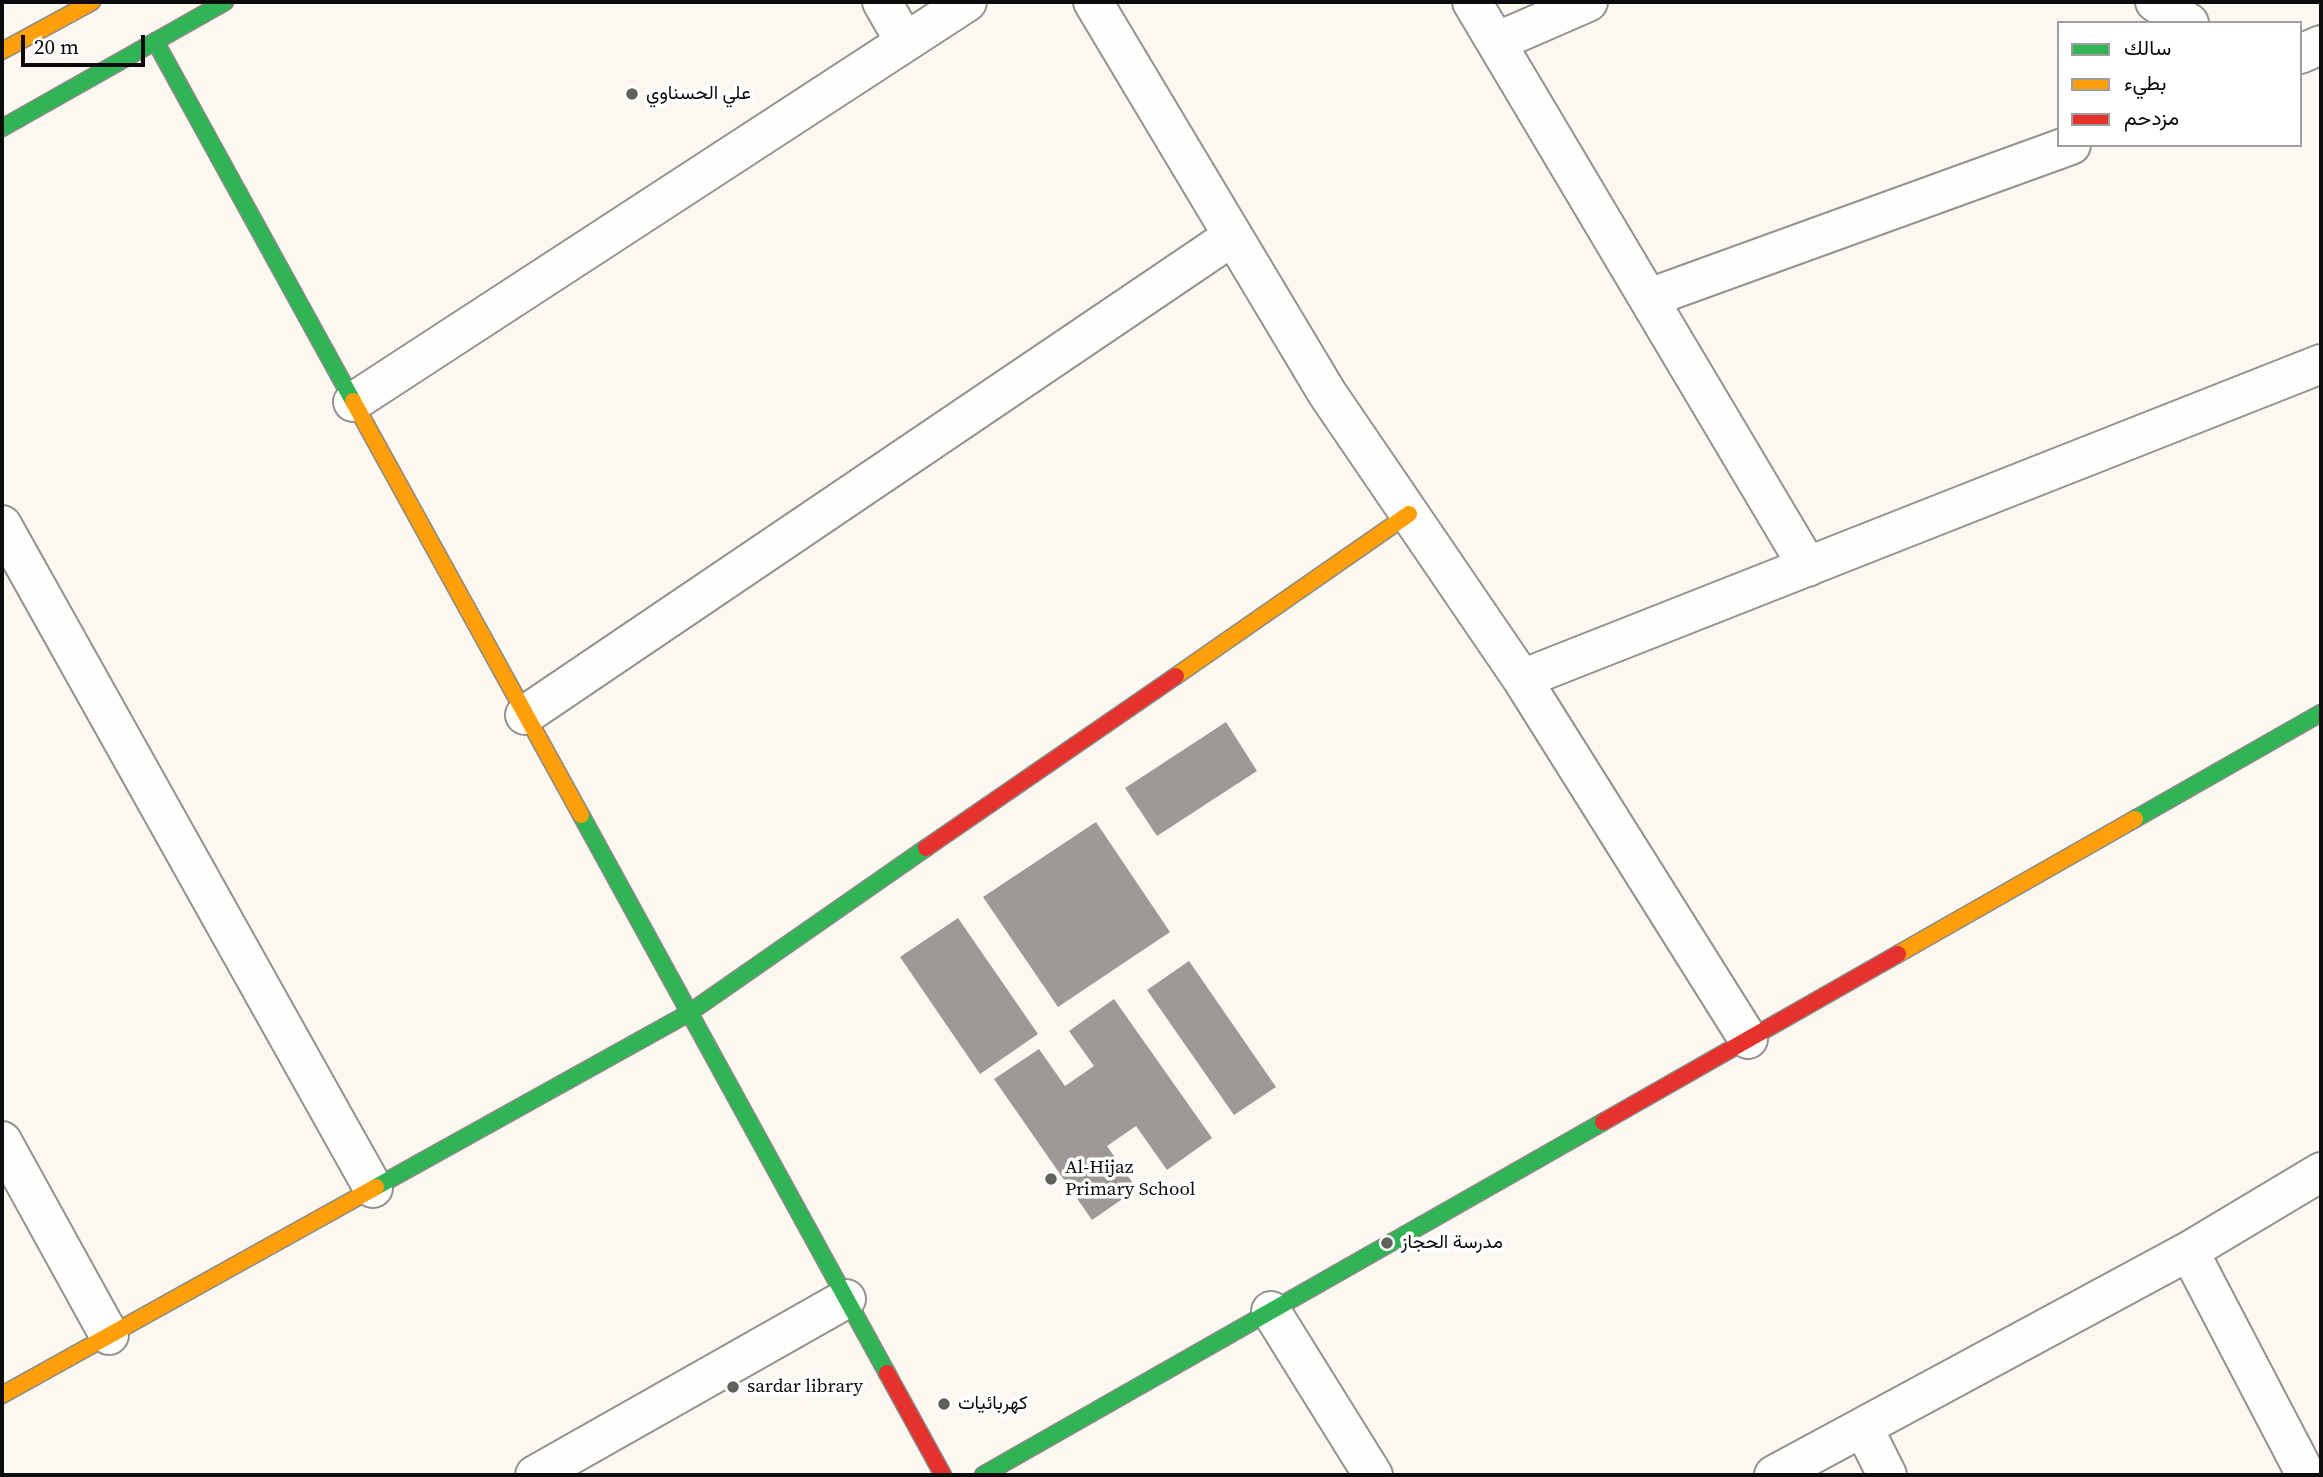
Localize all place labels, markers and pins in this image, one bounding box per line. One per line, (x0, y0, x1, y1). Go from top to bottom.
place label: علي الحسناوي (646, 83, 751, 105)
marker: علي الحسناوي (624, 86, 640, 102)
place label: Al-Hijaz Primary School (1065, 1157, 1195, 1201)
marker: Al-Hijaz Primary School (1043, 1171, 1059, 1187)
place label: مدرسة الحجاز (1401, 1232, 1503, 1254)
marker: مدرسة الحجاز (1379, 1235, 1395, 1251)
place label: sardar library (747, 1376, 863, 1398)
marker: sardar library (725, 1379, 741, 1395)
place label: كهربائيات (958, 1393, 1028, 1415)
marker: كهربائيات (936, 1396, 952, 1412)

